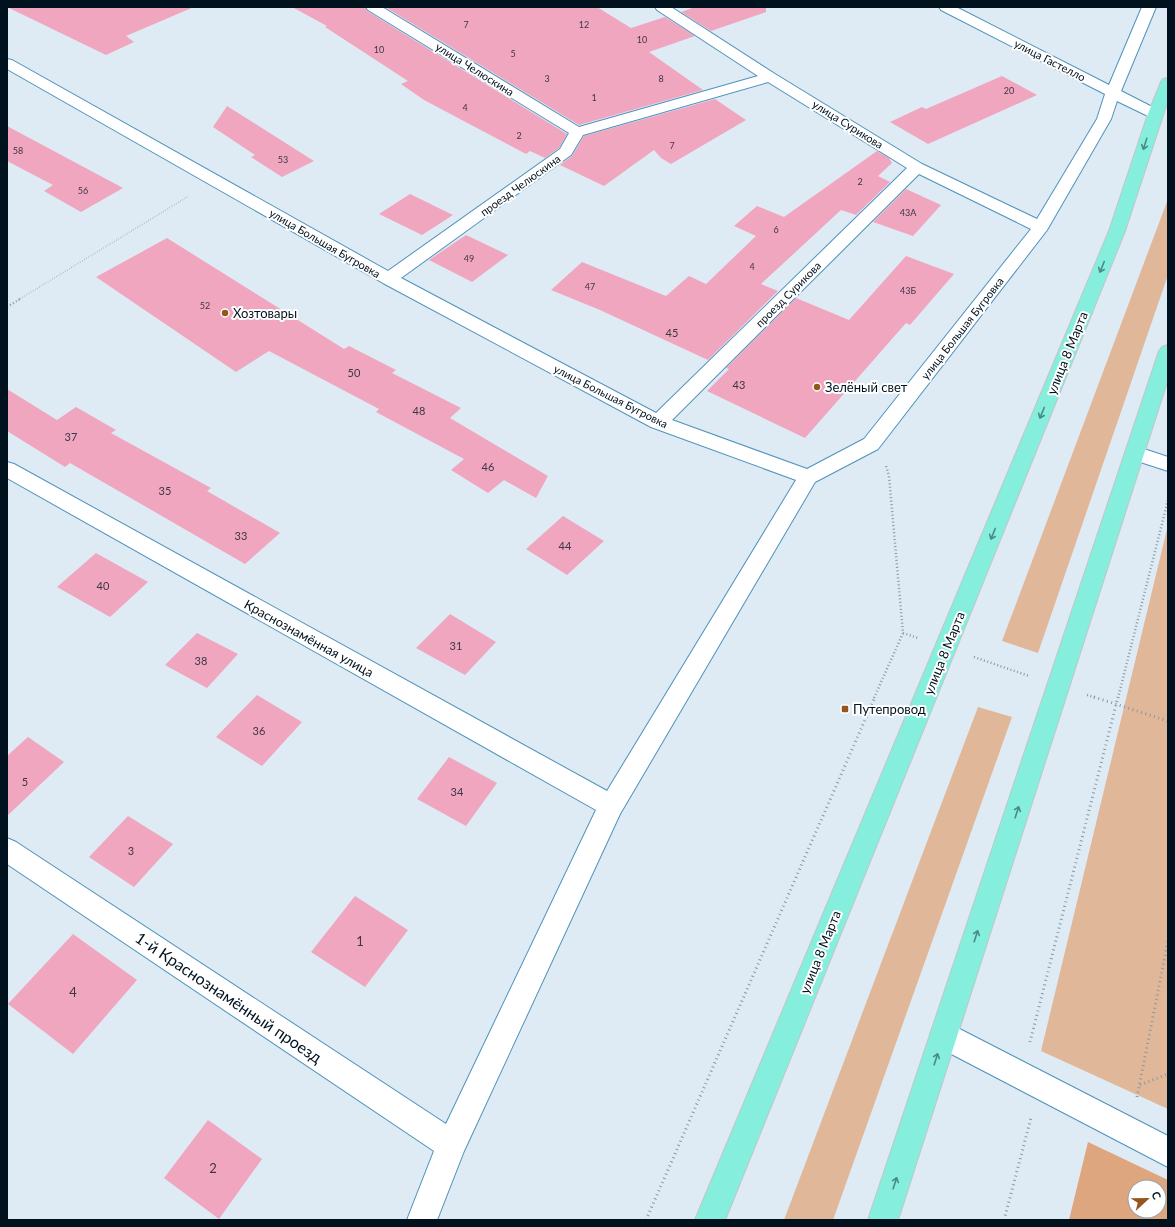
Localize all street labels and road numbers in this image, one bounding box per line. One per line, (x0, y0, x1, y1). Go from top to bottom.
street label: улица Гастелло (1012, 36, 1088, 84)
street label: улица Челюскина (433, 40, 517, 98)
street label: улица Сурикова (810, 97, 886, 151)
street label: проезд Челюскина (477, 152, 563, 218)
street label: улица Большая Бугровка (267, 206, 383, 280)
street label: проезд Сурикова (753, 259, 823, 329)
street label: улица Большая Бугровка (918, 274, 1006, 382)
street label: улица 8 Марта (1043, 309, 1091, 397)
street label: улица Большая Бугровка (552, 362, 670, 430)
street label: Краснознамённая улица (242, 596, 376, 680)
street label: улица 8 Марта (920, 609, 968, 697)
street label: улица 8 Марта (796, 908, 844, 996)
street label: 1-й Краснознамённый проезд (132, 927, 326, 1067)

